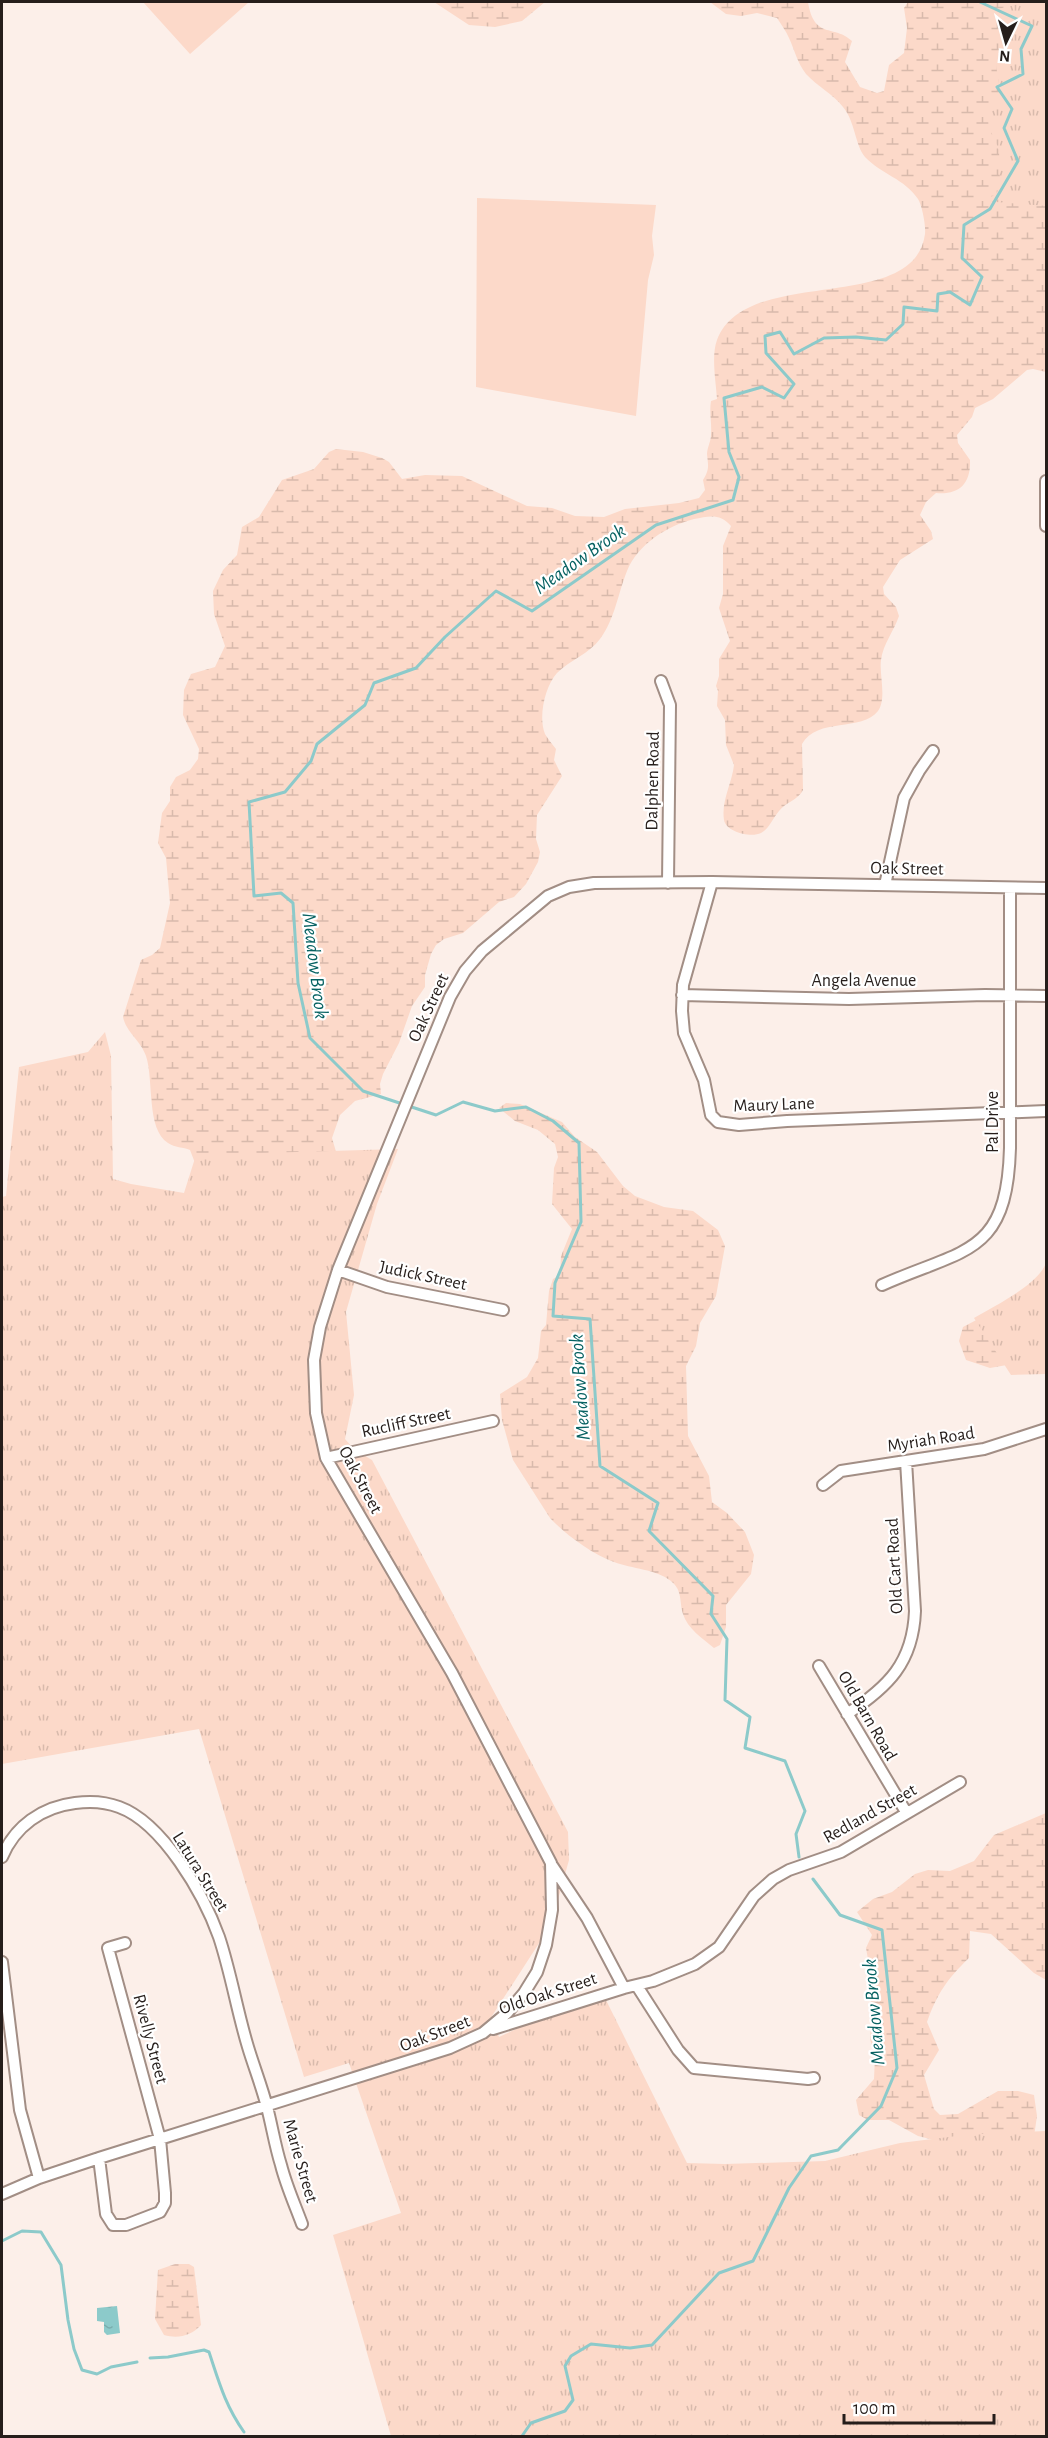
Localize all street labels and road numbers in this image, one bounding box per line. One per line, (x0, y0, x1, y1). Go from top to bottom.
street label: Dalphen Road (643, 731, 663, 831)
street label: Oak Street (870, 859, 944, 879)
street label: Oak Street (405, 971, 453, 1045)
street label: Angela Avenue (812, 972, 916, 990)
street label: Pal Drive (984, 1091, 1002, 1153)
street label: Maury Lane (733, 1095, 815, 1115)
street label: Judick Street (378, 1258, 469, 1294)
street label: Rucliff Street (360, 1405, 453, 1441)
street label: Myriah Road (886, 1424, 976, 1456)
street label: Oak Street (335, 1443, 385, 1517)
street label: Old Cart Road (884, 1518, 906, 1614)
street label: Old Barn Road (834, 1668, 900, 1764)
street label: Redland Street (820, 1781, 920, 1847)
street label: Latura Street (169, 1829, 232, 1915)
street label: Old Oak Street (497, 1970, 599, 2018)
street label: Rivelly Street (129, 1992, 171, 2086)
street label: Oak Street (398, 2012, 473, 2056)
street label: Marie Street (280, 2117, 321, 2205)

